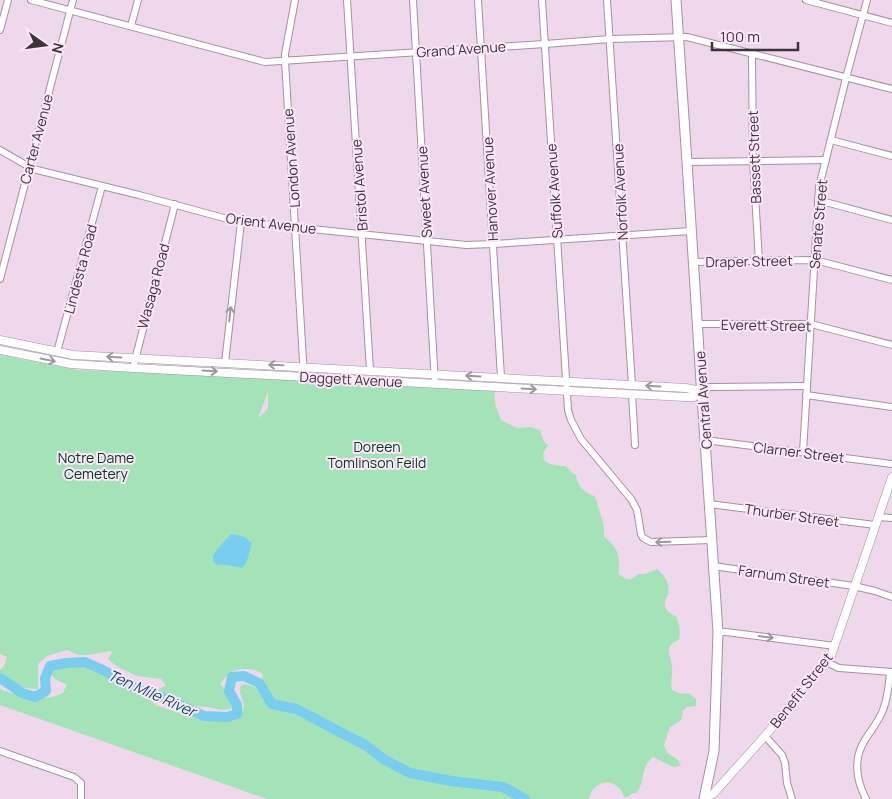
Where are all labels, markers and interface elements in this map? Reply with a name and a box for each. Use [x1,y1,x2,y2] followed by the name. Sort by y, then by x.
[20,20,70,70] north arrow
[712,20,798,52] scale bar
[720,26,760,47] text: 100 m
[416,36,506,62] street label: Grand Avenue
[48,41,69,55] text: N
[15,92,57,186] street label: Carter Avenue
[278,108,304,208] street label: London Avenue
[743,110,765,204] street label: Bassett Street
[478,136,502,242] street label: Hanover Avenue
[346,139,372,231] street label: Bristol Avenue
[541,143,567,239] street label: Suffolk Avenue
[608,143,632,241] street label: Norfolk Avenue
[412,146,436,238] street label: Sweet Avenue
[805,178,831,270] street label: Senate Street
[225,208,317,238] street label: Orient Avenue
[59,222,101,316] street label: Lindesta Road
[133,241,173,331] street label: Wasaga Road
[705,251,793,271] street label: Draper Street
[225,307,235,323] one-way arrow
[721,315,812,335] street label: Everett Street
[690,350,716,450] street label: Central Avenue
[106,352,122,361] one-way arrow
[39,356,55,365] one-way arrow
[268,360,284,370] one-way arrow
[201,367,217,376] one-way arrow
[299,367,403,391] street label: Daggett Avenue
[466,371,482,380] one-way arrow
[645,381,661,391] one-way arrow
[521,385,537,394] one-way arrow
[328,437,426,472] park label: Doreen Tomlinson Feild
[752,437,846,467] street label: Clarner Street
[58,448,134,483] park label: Notre Dame Cemetery
[743,499,841,531] street label: Thurber Street
[655,537,671,546] one-way arrow
[737,560,831,592] street label: Farnum Street
[758,632,774,642] one-way arrow
[766,648,837,732] street label: Benefit Street
[105,664,202,723] water label: Ten Mile River

